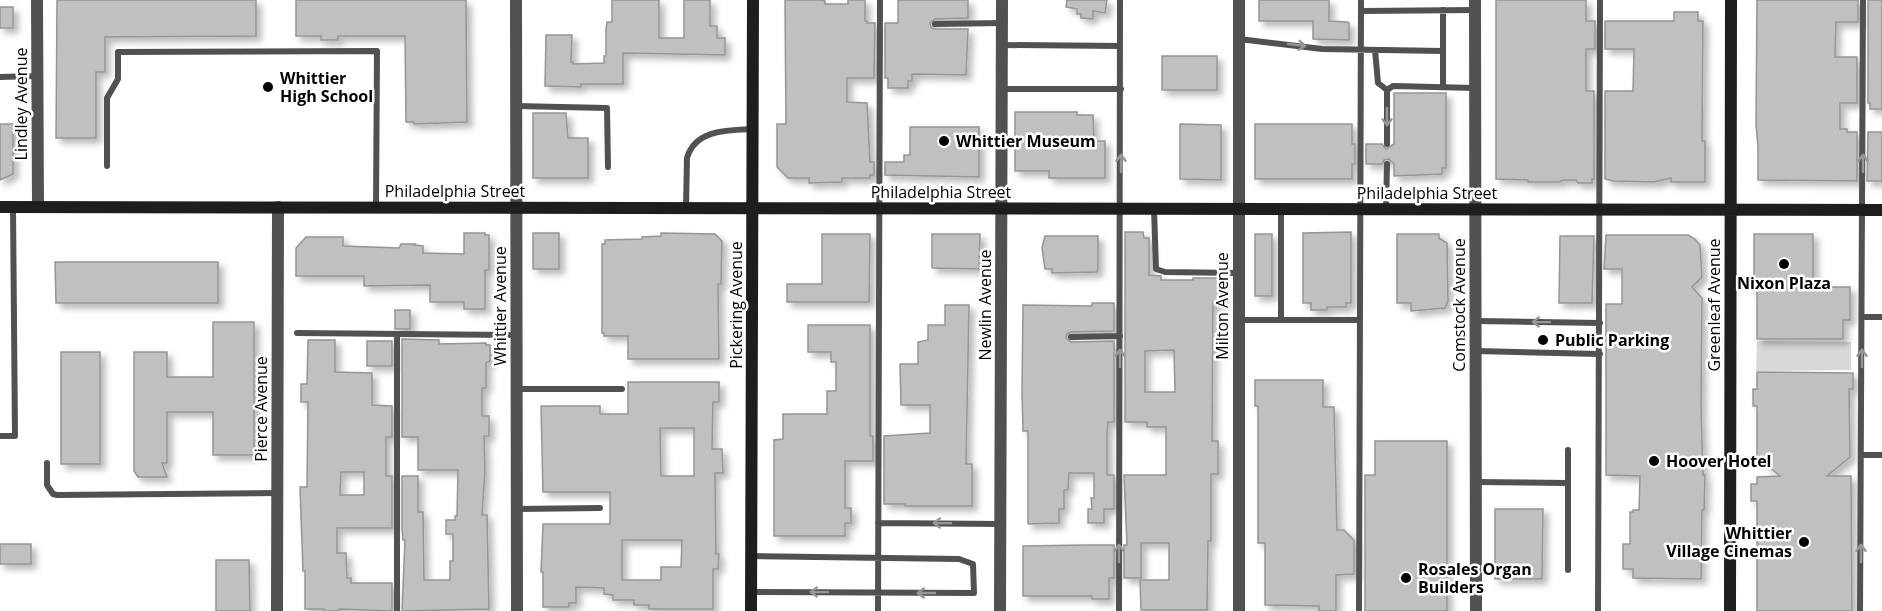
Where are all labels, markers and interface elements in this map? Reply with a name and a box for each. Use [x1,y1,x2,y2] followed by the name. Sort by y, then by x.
[1287,40,1307,51] one-way arrow
[10,48,32,160] street label: Lindley Avenue
[280,67,373,107] place label: Whittier High School
[261,80,275,94] marker: Whittier High School
[1381,106,1393,126] one-way arrow
[956,130,1096,152] place label: Whittier Museum
[937,134,951,148] marker: Whittier Museum
[1115,153,1127,173] one-way arrow
[1857,153,1869,173] one-way arrow
[385,180,526,202] street label: Philadelphia Street
[871,181,1012,203] street label: Philadelphia Street
[1357,182,1498,204] street label: Philadelphia Street
[1448,238,1470,372] street label: Comstock Avenue
[1703,238,1725,372] street label: Greenleaf Avenue
[725,241,747,369] street label: Pickering Avenue
[489,246,511,366] street label: Whittier Avenue
[974,249,996,361] street label: Newlin Avenue
[1211,252,1233,360] street label: Milton Avenue
[1777,257,1791,271] marker: Nixon Plaza
[1737,272,1831,294] place label: Nixon Plaza
[1532,316,1552,328] one-way arrow
[1555,329,1669,351] place label: Public Parking
[1536,333,1550,347] marker: Public Parking
[1114,348,1126,368] one-way arrow
[1856,348,1868,368] one-way arrow
[250,356,272,462] street label: Pierce Avenue
[1666,450,1771,472] place label: Hoover Hotel
[1647,454,1661,468] marker: Hoover Hotel
[932,517,952,529] one-way arrow
[1666,522,1792,562] place label: Whittier Village Cinemas
[1797,535,1811,549] marker: Whittier Village Cinemas
[1113,543,1125,563] one-way arrow
[1855,543,1867,563] one-way arrow
[1418,558,1532,598] place label: Rosales Organ Builders
[1399,571,1413,585] marker: Rosales Organ Builders
[810,586,830,598] one-way arrow
[916,587,936,599] one-way arrow

